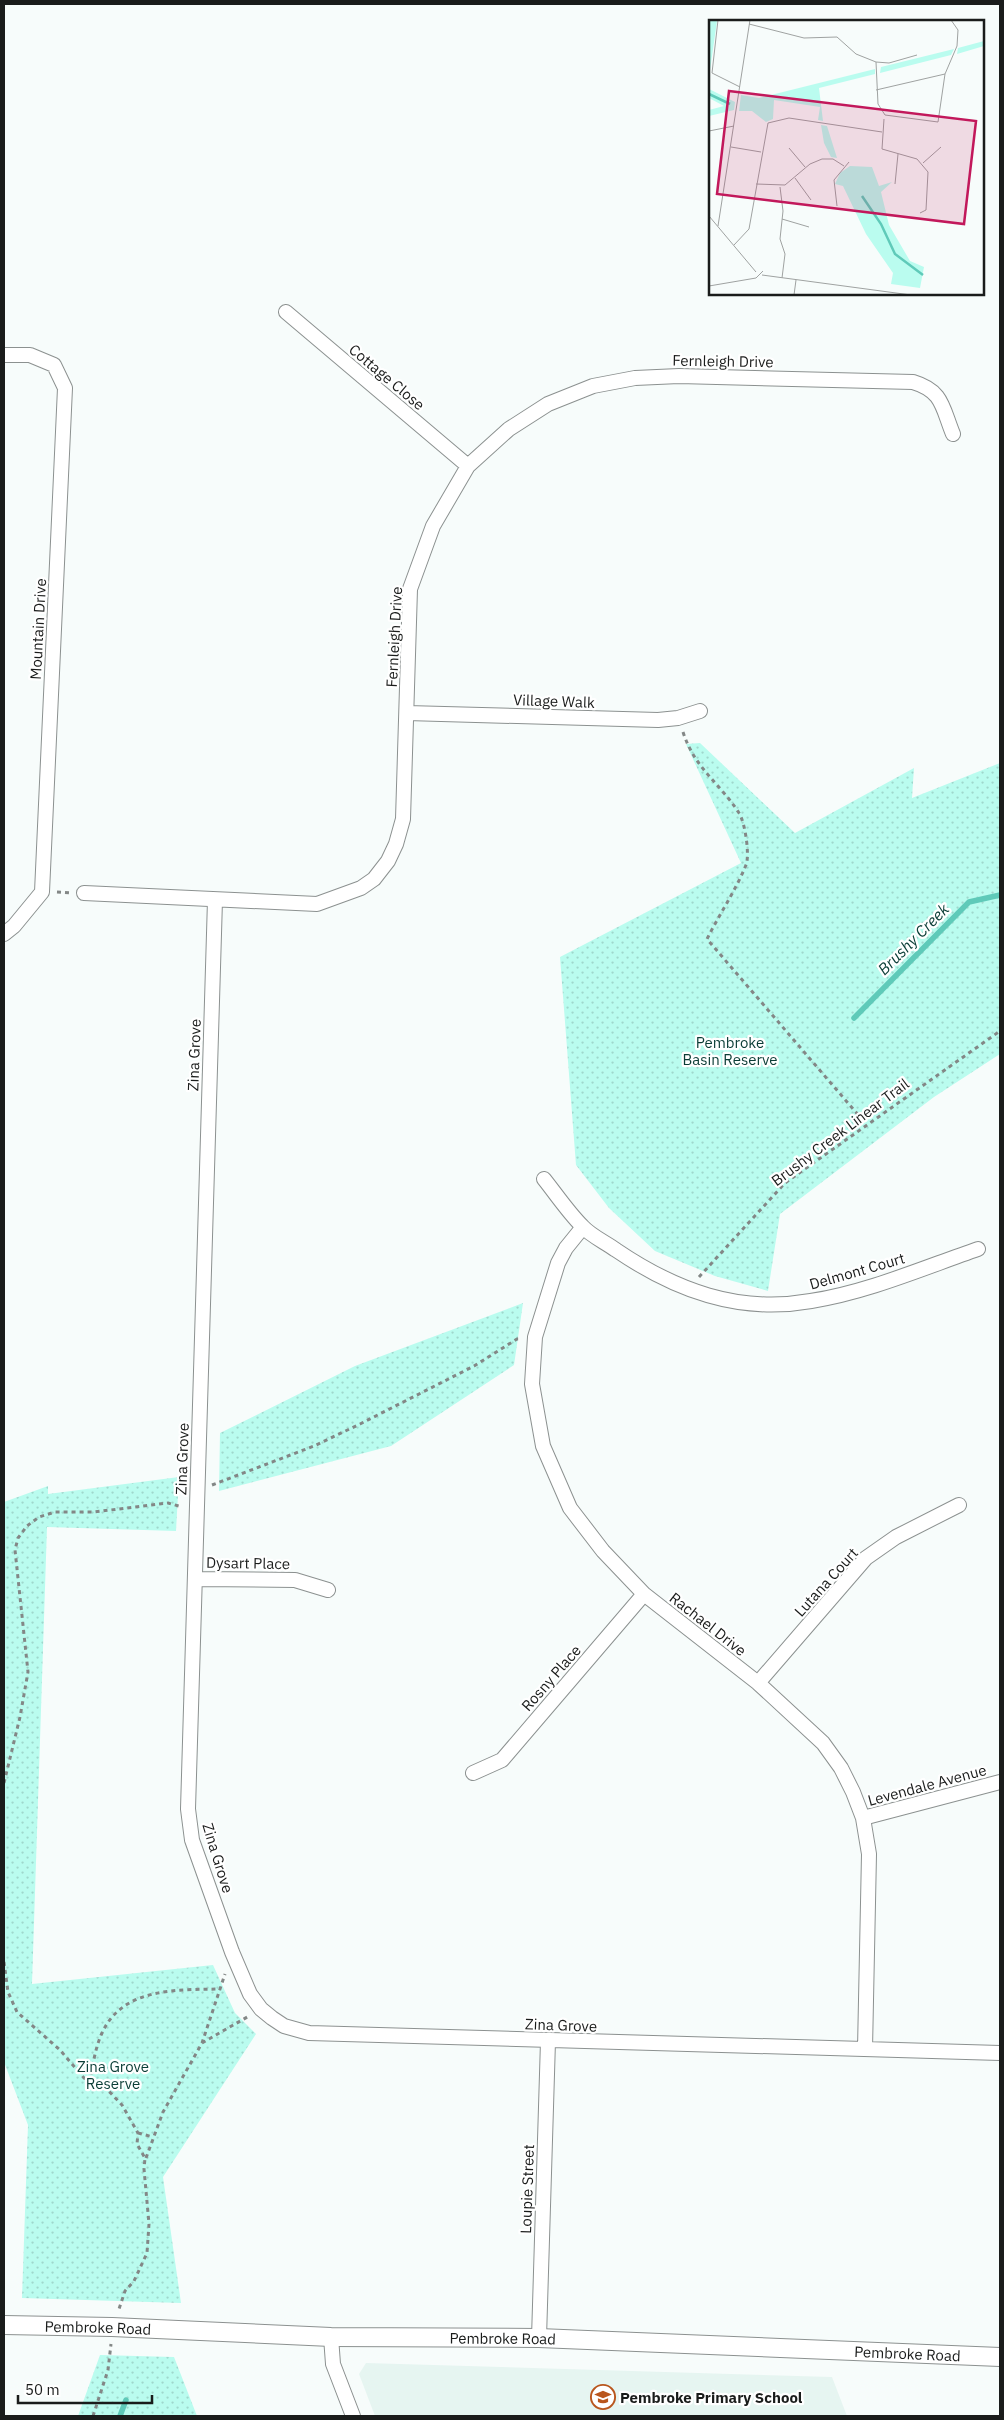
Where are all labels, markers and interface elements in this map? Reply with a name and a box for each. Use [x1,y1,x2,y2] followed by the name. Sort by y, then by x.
[709,20,984,295] inset map
[345,340,429,414] street label: Cottage Close
[672,351,774,371] street label: Fernleigh Drive
[26,578,50,680] street label: Mountain Drive
[382,586,406,688] street label: Fernleigh Drive
[513,690,595,712] street label: Village Walk
[873,899,953,979] water label: Brushy Creek
[183,1019,205,1091] street label: Zina Grove
[682,1033,778,1069] park label: Pembroke Basin Reserve
[767,1074,913,1190] street label: Brushy Creek Linear Trail
[807,1248,907,1294] street label: Delmont Court
[171,1423,193,1495] street label: Zina Grove
[790,1544,862,1620] street label: Lutana Court
[206,1553,290,1573] street label: Dysart Place
[666,1588,750,1660] street label: Rachael Drive
[517,1641,585,1715] street label: Rosny Place
[866,1760,988,1810] street label: Levendale Avenue
[198,1821,238,1895] street label: Zina Grove
[525,2014,597,2036] street label: Zina Grove
[77,2057,149,2093] park label: Zina Grove Reserve
[516,2144,538,2234] street label: Loupie Street
[44,2316,152,2338] street label: Pembroke Road
[449,2328,556,2348] street label: Pembroke Road
[854,2341,961,2365] street label: Pembroke Road
[18,2372,151,2404] scale bar
[25,2380,60,2399] text: 50 m
[590,2384,616,2410] school or university icon: Pembroke Primary School
[620,2388,803,2407] place label: Pembroke Primary School

